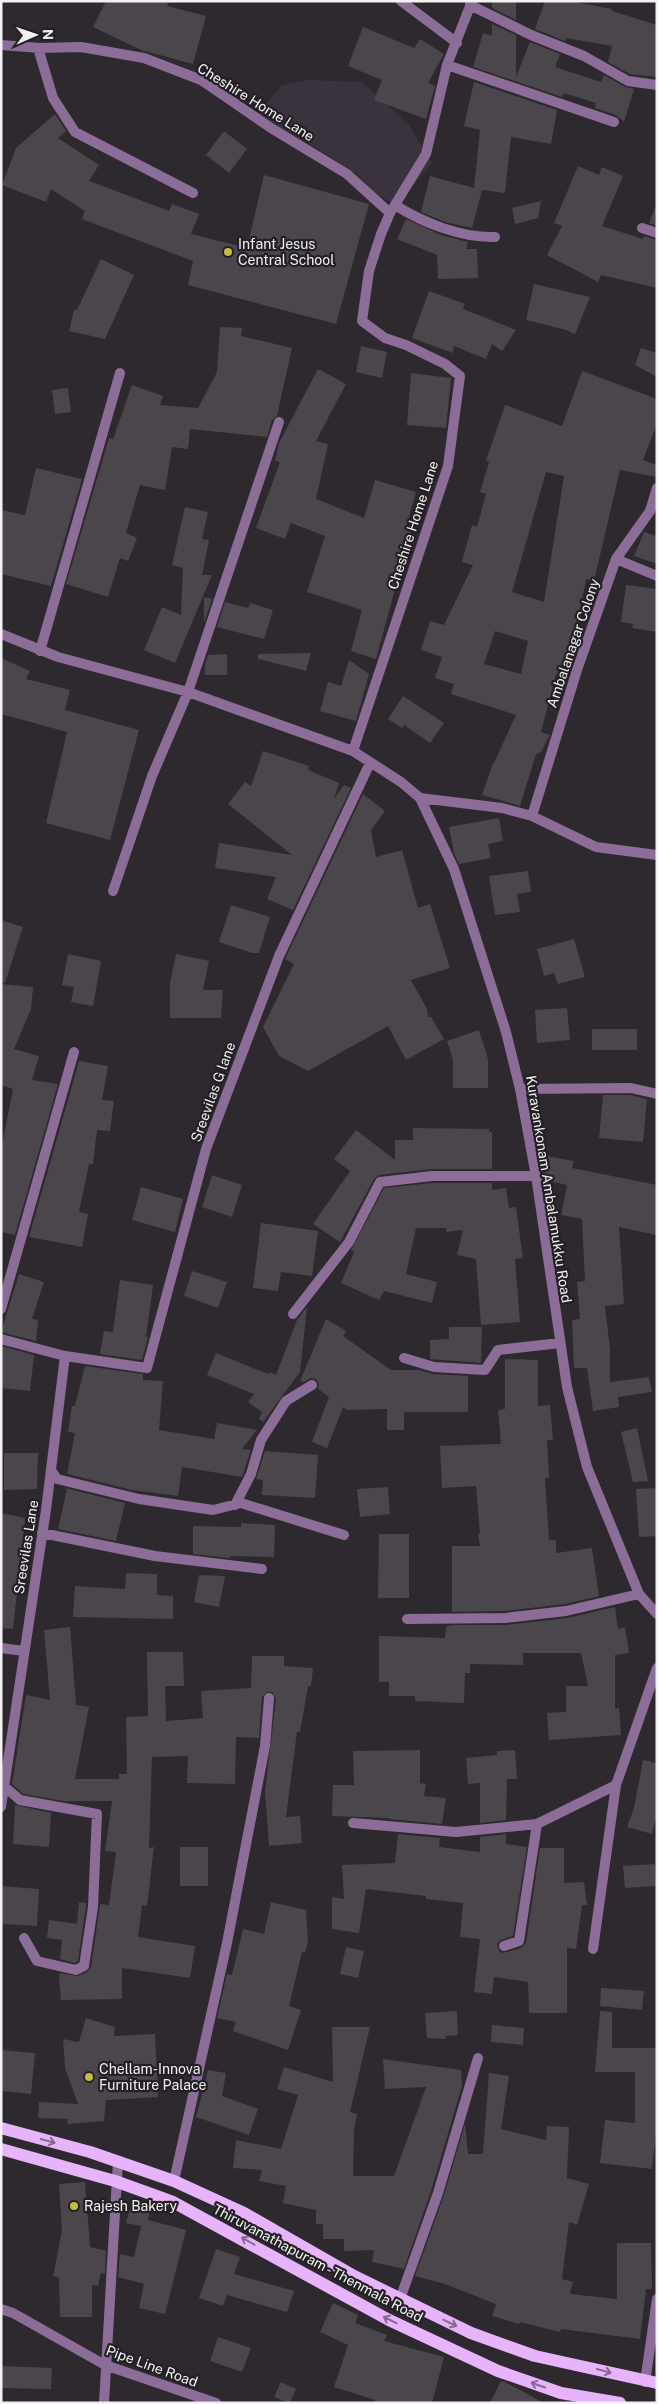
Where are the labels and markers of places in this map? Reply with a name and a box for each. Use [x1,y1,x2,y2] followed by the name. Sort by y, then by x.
[238,236,334,268] place label: Infant Jesus Central School
[222,246,234,258] marker: Infant Jesus Central School
[99,2061,207,2093] place label: Chellam-Innova Furniture Palace
[83,2071,95,2083] marker: Chellam-Innova Furniture Palace
[84,2198,177,2214] place label: Rajesh Bakery
[68,2200,80,2212] marker: Rajesh Bakery

